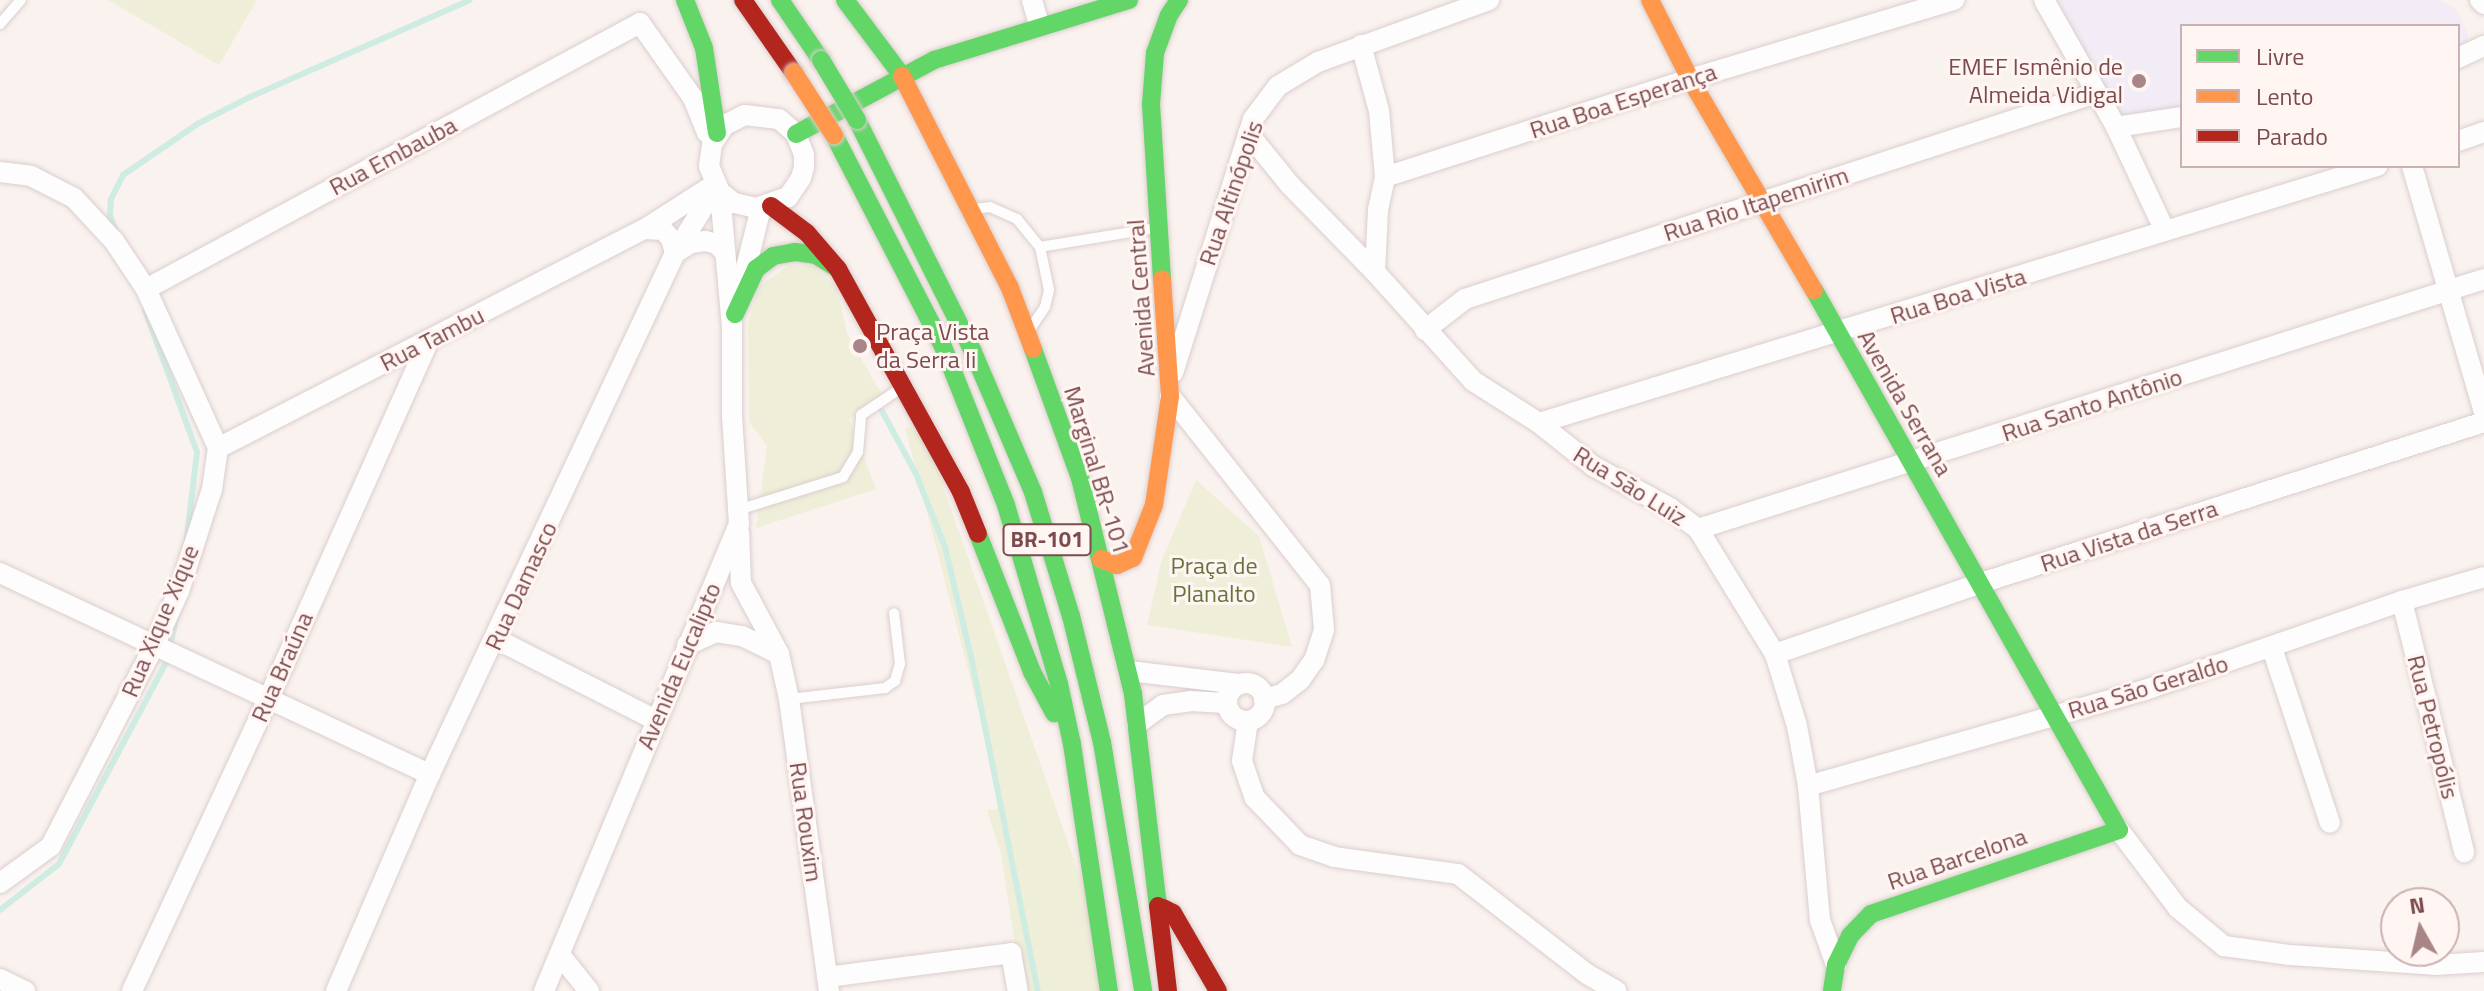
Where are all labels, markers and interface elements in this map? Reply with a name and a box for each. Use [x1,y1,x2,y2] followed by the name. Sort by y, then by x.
[2180,24,2460,168] legend
[2256,38,2304,74] text: Livre
[1948,53,2123,109] place label: EMEF Ismênio de Almeida Vidigal
[1526,57,1720,145] street label: Rua Boa Esperança
[2130,72,2148,90] marker: EMEF Ismênio de Almeida Vidigal
[2256,78,2313,114] text: Lento
[324,110,462,202] street label: Rua Embauba
[1193,117,1269,269] street label: Rua Altinópolis
[2256,118,2328,154] text: Parado
[1660,161,1852,247] street label: Rua Rio Itapemirim
[1121,218,1161,378] street label: Avenida Central
[1887,262,2029,330] street label: Rua Boa Vista
[375,301,489,377] street label: Rua Tambu
[876,318,989,374] place label: Praça Vista da Serra Ii
[1851,325,1959,481] street label: Avenida Serrana
[851,337,869,355] marker: Praça Vista da Serra Ii
[1998,362,2186,448] street label: Rua Santo Antônio
[1058,383,1136,557] street label: Marginal BR-101
[1568,440,1692,532] street label: Rua São Luiz
[2037,494,2221,578] street label: Rua Vista da Serra
[479,517,563,655] street label: Rua Damasco
[1001,522,1093,558] road number: BR-101
[115,541,205,701] street label: Rua Xique Xique
[1170,552,1258,608] park label: Praça de Planalto
[631,578,727,754] street label: Avenida Eucalipto
[245,607,319,727] street label: Rua Braúna
[2064,649,2232,725] street label: Rua São Geraldo
[2401,652,2465,802] street label: Rua Petropólis
[783,760,829,884] street label: Rua Rouxim
[1884,822,2030,896] street label: Rua Barcelona
[2380,887,2460,967] north arrow
[2407,887,2427,923] text: N

